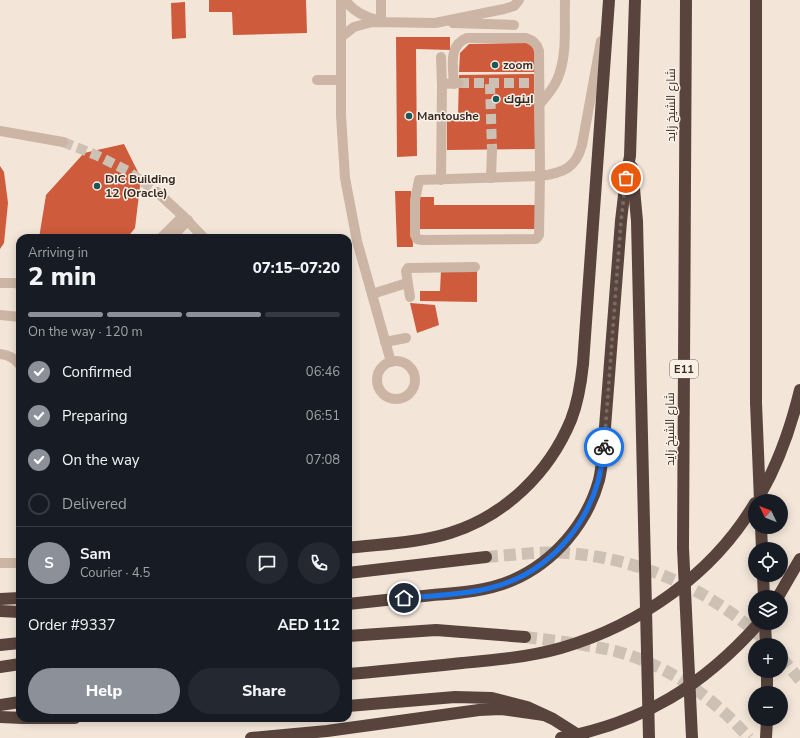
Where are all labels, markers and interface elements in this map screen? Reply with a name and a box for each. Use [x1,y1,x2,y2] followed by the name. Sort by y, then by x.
[503,57,533,73] place label: zoom
[490,60,500,70] marker: zoom
[663,68,679,142] street label: شارع الشيخ زايد
[504,91,534,107] place label: اينوك
[491,94,501,104] marker: اينوك
[417,108,479,124] place label: Mantoushe
[404,111,414,121] marker: Mantoushe
[609,161,643,195] pin
[615,167,637,189] icon: bag
[105,171,175,201] place label: DIC Building 12 (Oracle)
[92,181,102,191] marker: DIC Building 12 (Oracle)
[28,244,88,262] text: Arriving in
[253,258,340,278] text: 07:15–07:20
[28,259,96,294] text: 2 min
[28,323,143,341] text: On the way · 120 m
[670,360,698,378] road number: E11
[28,361,50,383] icon: check
[62,362,132,382] text: Confirmed
[306,363,340,381] text: 06:46
[662,392,678,466] street label: شارع الشيخ زايد
[28,405,50,427] icon: check
[62,406,127,426] text: Preparing
[306,407,340,425] text: 06:51
[584,427,624,467] courier
[593,436,615,458] icon: bike
[28,449,50,471] icon: check
[62,450,140,470] text: On the way
[306,451,340,469] text: 07:08
[62,494,127,514] text: Delivered
[748,494,788,534] north arrow
[748,494,788,726] map controls
[246,542,288,584] button: chat
[298,542,340,584] button: phone
[748,542,788,582] button: locate
[80,544,111,564] text: Sam
[44,553,54,573] text: S
[80,564,150,582] text: Courier · 4.5
[387,581,421,615] pin
[393,587,415,609] icon: home
[748,590,788,630] button: layers
[28,615,116,635] text: Order #9337
[277,615,340,635] text: AED 112
[748,638,788,678] button: +
[28,668,180,714] button: Help
[188,668,340,714] button: Share
[748,686,788,726] button: −

